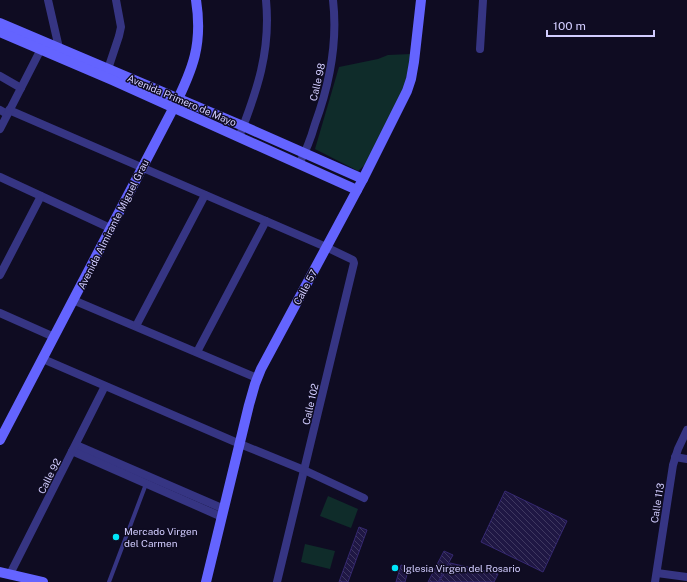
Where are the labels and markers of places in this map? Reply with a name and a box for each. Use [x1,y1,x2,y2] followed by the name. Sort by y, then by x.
[124,525,198,549] place label: Mercado Virgen del Carmen
[111,532,121,542] marker: Mercado Virgen del Carmen
[403,562,521,574] place label: Iglesia Virgen del Rosario
[390,563,400,573] marker: Iglesia Virgen del Rosario

